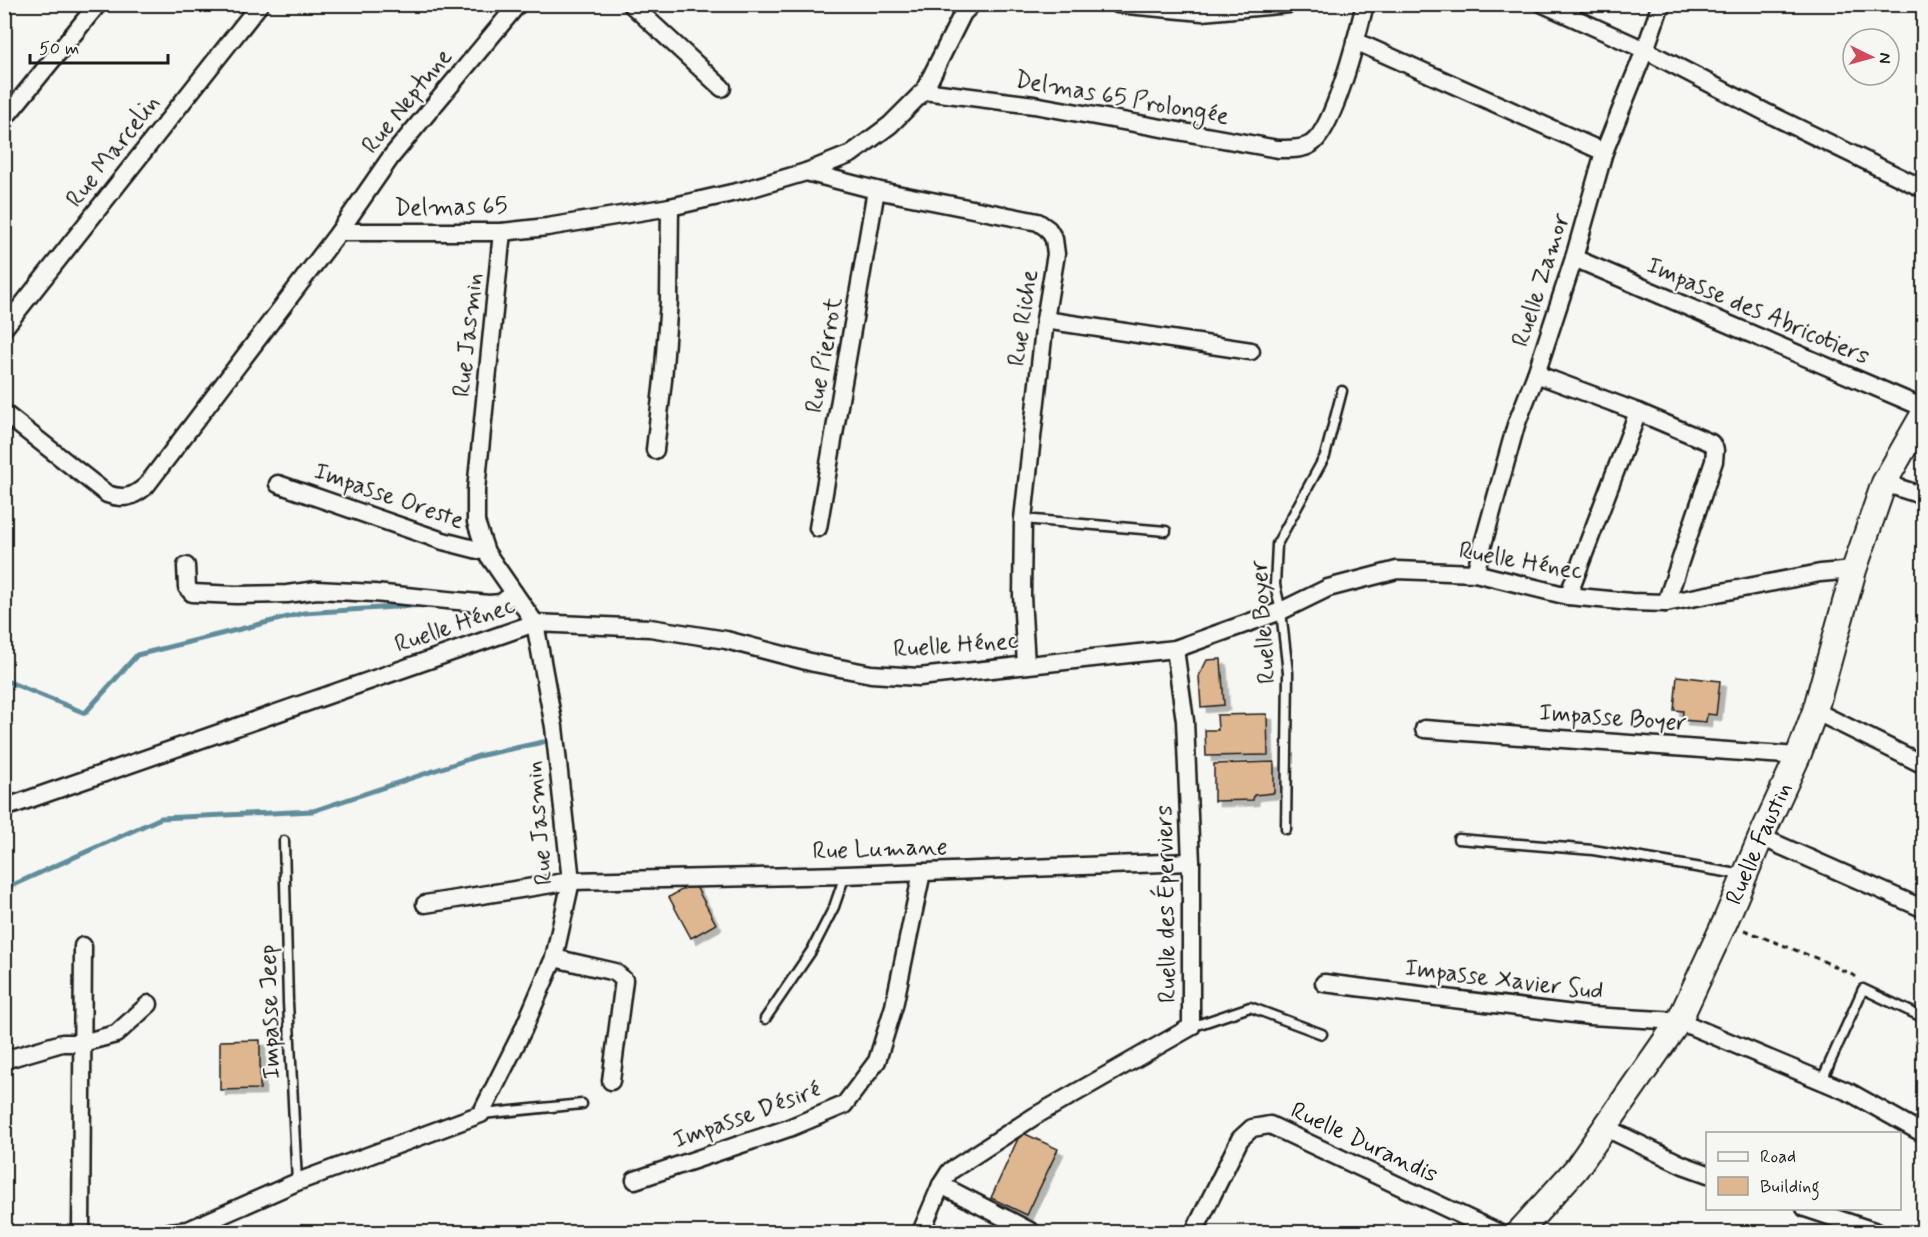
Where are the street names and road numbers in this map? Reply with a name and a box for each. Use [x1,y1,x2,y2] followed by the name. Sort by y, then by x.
[355,42,459,160] street label: Rue Neptune
[1012,64,1232,134] street label: Delmas 65 Prolongée
[59,88,167,214] street label: Rue Marcelin
[394,191,508,223] street label: Delmas 65
[1505,209,1577,351] street label: Ruelle Zamor
[1642,250,1874,372] street label: Impasse des Abricotiers
[1001,268,1045,368] street label: Rue Riche
[446,271,490,399] street label: Rue Jasmin
[799,295,849,415] street label: Rue Pierrot
[310,456,468,536] street label: Impasse Oreste
[1457,535,1585,587] street label: Ruelle Hénec
[1243,558,1283,685] street label: Ruelle Boyer
[391,590,519,660] street label: Ruelle Hénec
[892,625,1020,665] street label: Ruelle Hénec
[1538,697,1688,739] street label: Impasse Boyer
[518,760,560,886] street label: Rue Jasmin
[1719,777,1799,909] street label: Ruelle Faustin
[1147,805,1183,1003] street label: Ruelle des Éperviers
[812,831,948,867] street label: Rue Lumane
[252,944,288,1080] street label: Impasse Jeep
[1403,952,1605,1008] street label: Impasse Xavier Sud
[669,1074,825,1156] street label: Impasse Désiré
[1285,1095,1443,1191] street label: Ruelle Durandis

